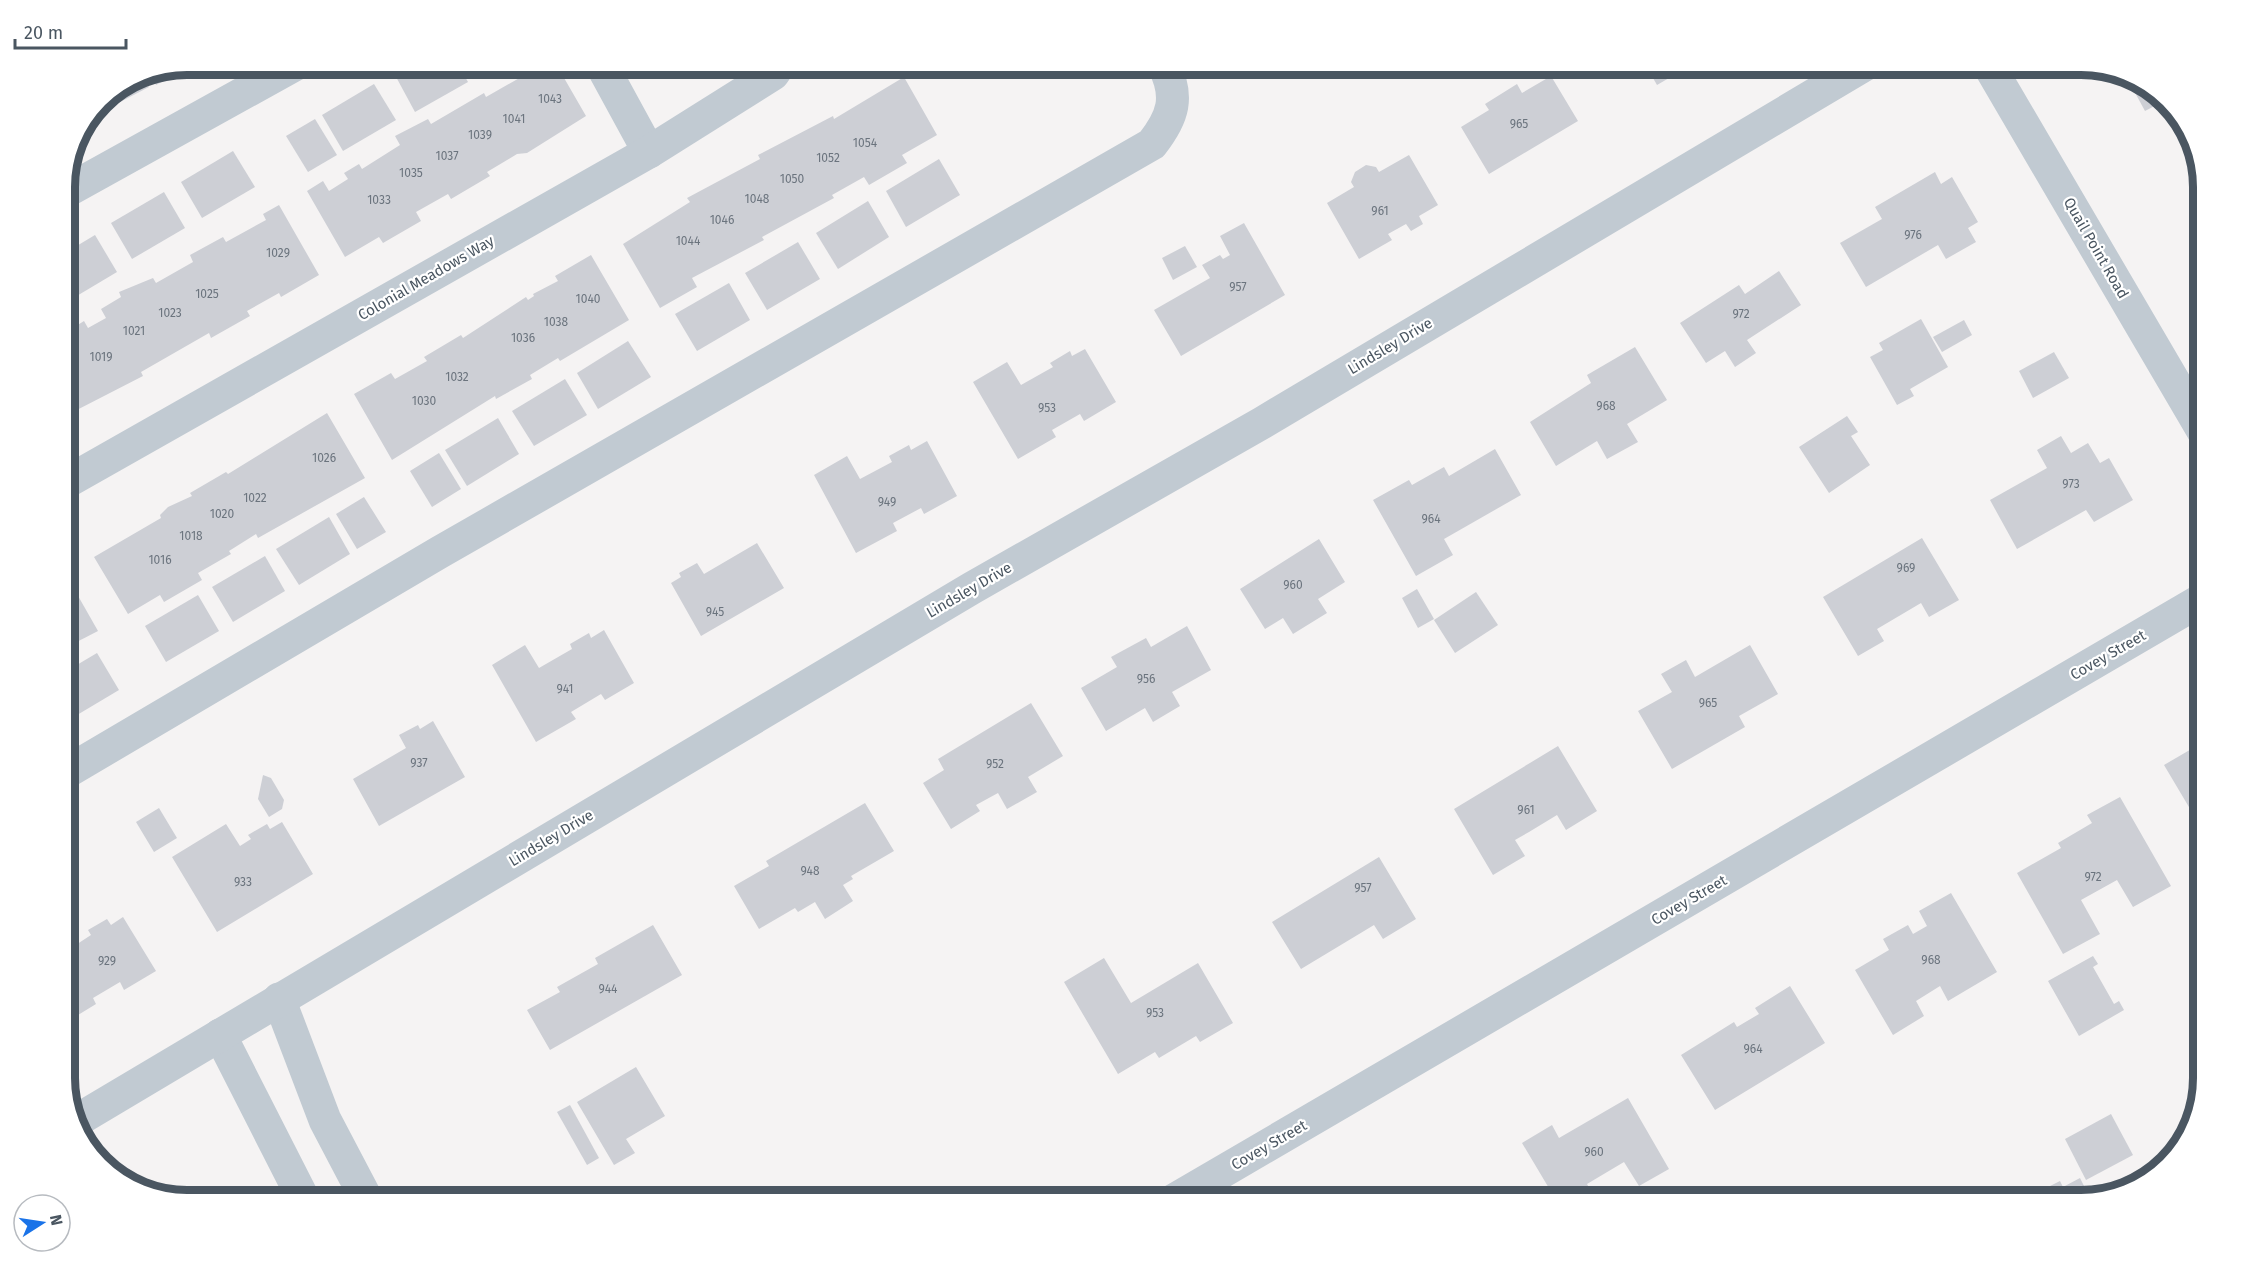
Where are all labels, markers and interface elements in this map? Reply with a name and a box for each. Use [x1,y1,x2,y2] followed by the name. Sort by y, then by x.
[15,12,126,50] scale bar
[24,22,63,44] text: 20 m
[538,92,562,106] house number: 1043
[503,112,525,126] house number: 1041
[1510,117,1528,131] house number: 965
[468,128,492,142] house number: 1039
[853,136,878,150] house number: 1054
[435,149,459,163] house number: 1037
[816,151,840,165] house number: 1052
[399,166,423,180] house number: 1035
[780,172,805,186] house number: 1050
[745,192,770,206] house number: 1048
[367,193,391,207] house number: 1033
[2060,194,2132,302] street label: Quail Point Road
[1371,204,1389,218] house number: 961
[710,213,734,227] house number: 1046
[1904,228,1922,242] house number: 976
[355,231,498,324] street label: Colonial Meadows Way
[676,234,701,248] house number: 1044
[266,246,290,260] house number: 1029
[1229,280,1247,294] house number: 957
[195,287,219,301] house number: 1025
[576,292,601,306] house number: 1040
[158,306,182,320] house number: 1023
[1732,307,1750,321] house number: 972
[1344,314,1436,378] street label: Lindsley Drive
[544,315,569,329] house number: 1038
[123,324,145,338] house number: 1021
[511,331,535,345] house number: 1036
[89,350,113,364] house number: 1019
[445,370,469,384] house number: 1032
[412,394,437,408] house number: 1030
[1596,399,1616,413] house number: 968
[1038,401,1056,415] house number: 953
[312,451,336,465] house number: 1026
[2062,477,2080,491] house number: 973
[243,491,267,505] house number: 1022
[878,495,896,509] house number: 949
[210,507,234,521] house number: 1020
[1421,512,1441,526] house number: 964
[179,529,203,543] house number: 1018
[148,553,172,567] house number: 1016
[923,558,1015,622] street label: Lindsley Drive
[1897,561,1915,575] house number: 969
[1283,578,1303,592] house number: 960
[706,605,724,619] house number: 945
[2067,626,2149,684] street label: Covey Street
[1137,672,1155,686] house number: 956
[556,682,574,696] house number: 941
[1699,696,1717,710] house number: 965
[410,756,428,770] house number: 937
[986,757,1004,771] house number: 952
[1517,803,1535,817] house number: 961
[505,806,597,870] street label: Lindsley Drive
[800,864,820,878] house number: 948
[2084,870,2102,884] house number: 972
[1648,871,1730,929] street label: Covey Street
[234,875,252,889] house number: 933
[1354,881,1372,895] house number: 957
[1921,953,1941,967] house number: 968
[98,954,116,968] house number: 929
[599,982,618,996] house number: 944
[1146,1006,1164,1020] house number: 953
[1743,1042,1763,1056] house number: 964
[1228,1116,1310,1174] street label: Covey Street
[1584,1145,1604,1159] house number: 960
[12,1193,72,1253] north arrow
[46,1213,67,1227] text: N

